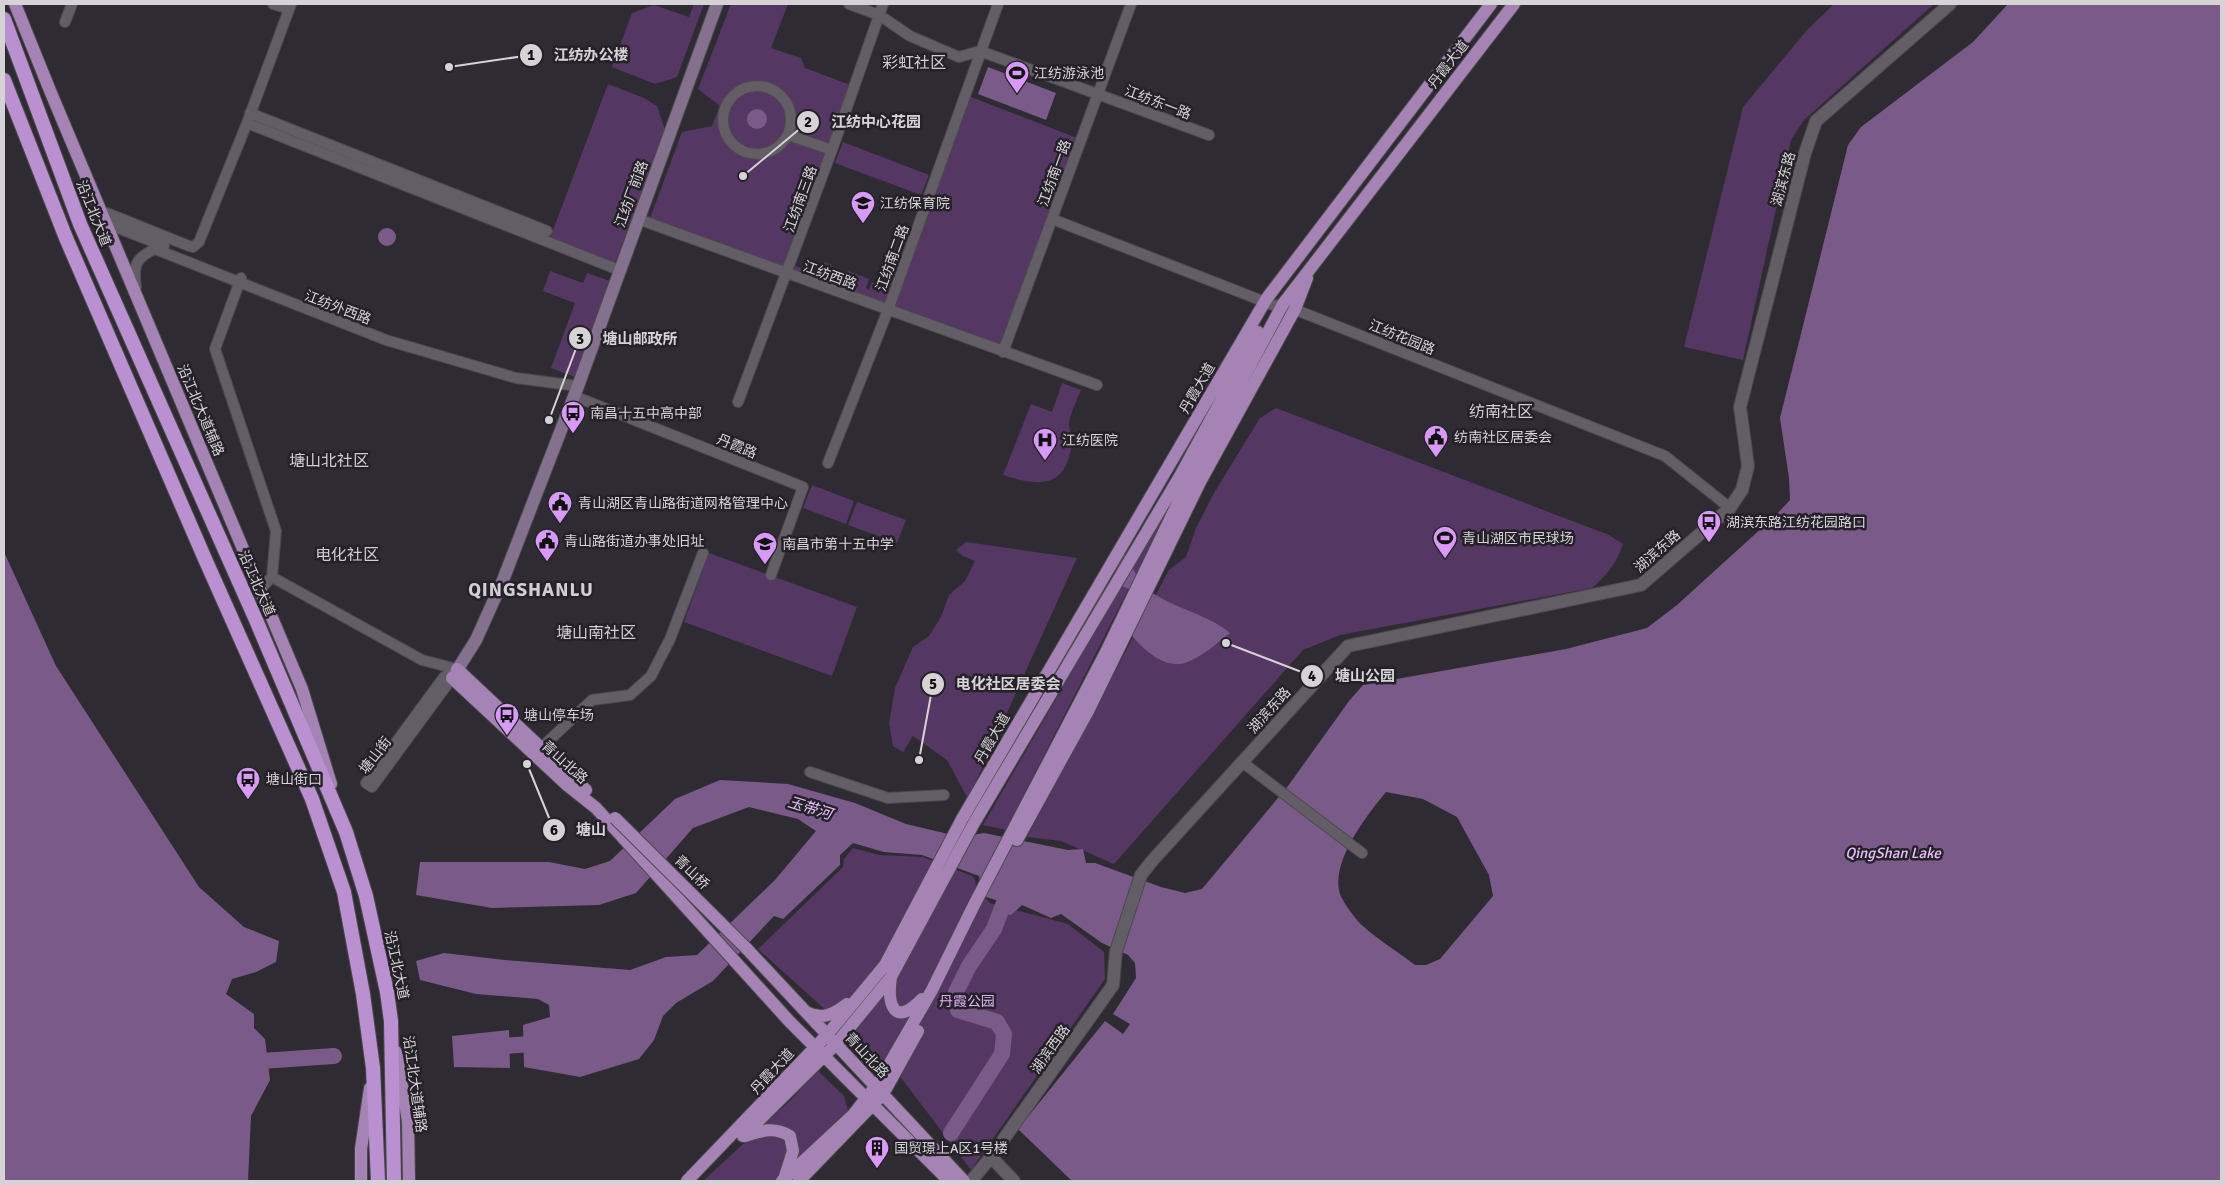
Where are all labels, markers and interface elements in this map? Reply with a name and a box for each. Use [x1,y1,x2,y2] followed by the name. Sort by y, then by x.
[1424,37,1472,92] street label: 丹霞大道
[519,40,639,70] callout: 江纺办公楼
[527,46,535,64] text: 1
[553,46,629,64] text: 江纺办公楼
[882,53,946,73] district label: 彩虹社区
[1004,60,1030,94] sports icon: 江纺游泳池
[1034,65,1104,82] place label: 江纺游泳池
[1122,82,1194,123] street label: 江纺东一路
[796,107,931,137] callout: 江纺中心花园
[804,113,812,131] text: 2
[831,113,921,131] text: 江纺中心花园
[1035,137,1074,209] street label: 江纺南一路
[1768,150,1799,208] street label: 湖滨东路
[612,158,651,230] street label: 江纺厂前路
[781,163,820,235] street label: 江纺南三路
[73,178,115,249] street label: 沿江北大道
[850,190,876,224] school or university icon: 江纺保育院
[880,195,950,212] place label: 江纺保育院
[873,222,912,294] street label: 江纺南二路
[801,258,859,293] street label: 江纺西路
[302,287,374,328] street label: 江纺外西路
[1366,316,1437,358] street label: 江纺花园路
[568,323,688,353] callout: 塘山邮政所
[576,330,584,348] text: 3
[602,330,678,348] text: 塘山邮政所
[1176,360,1219,417] street label: 丹霞大道
[174,362,228,459] street label: 沿江北大道辅路
[560,400,586,434] bus stop icon: 南昌十五中高中部
[1469,402,1533,422] district label: 纺南社区
[590,405,702,422] place label: 南昌十五中高中部
[1423,424,1449,458] public building icon: 纺南社区居委会
[1032,427,1058,461] hospital icon: 江纺医院
[1454,429,1552,446] place label: 纺南社区居委会
[714,431,759,462] street label: 丹霞路
[1062,432,1118,449] place label: 江纺医院
[289,451,369,471] district label: 塘山北社区
[547,490,573,524] public building icon: 青山湖区青山路街道网格管理中心
[578,495,788,512] place label: 青山湖区青山路街道网格管理中心
[1696,509,1722,543] bus stop icon: 湖滨东路江纺花园路口
[1726,514,1866,531] place label: 湖滨东路江纺花园路口
[1432,525,1458,559] sports icon: 青山湖区市民球场
[1631,527,1684,576] street label: 湖滨东路
[534,528,560,562] public building icon: 青山路街道办事处旧址
[1462,530,1574,547] place label: 青山湖区市民球场
[752,531,778,565] school or university icon: 南昌市第十五中学
[564,533,704,550] place label: 青山路街道办事处旧址
[782,536,894,553] place label: 南昌市第十五中学
[315,545,379,565] district label: 电化社区
[235,548,279,619] street label: 沿江北大道
[468,578,594,602] district label: QINGSHANLU
[556,623,636,643] district label: 塘山南社区
[1300,661,1405,691] callout: 塘山公园
[1308,667,1316,685] text: 4
[1335,667,1395,685] text: 塘山公园
[920,669,1070,699] callout: 电化社区居委会
[929,675,937,693] text: 5
[955,675,1061,693] text: 电化社区居委会
[1244,684,1294,737] street label: 湖滨东路
[494,702,520,736] bus stop icon: 塘山停车场
[524,707,594,724] place label: 塘山停车场
[971,710,1014,767] street label: 丹霞大道
[356,734,395,777] street label: 塘山街
[538,737,591,787] street label: 青山北路
[235,766,261,800] bus stop icon: 塘山街口
[266,771,322,788] place label: 塘山街口
[786,793,837,824] water label: 玉带河
[541,815,616,845] callout: 塘山
[550,821,558,839] text: 6
[576,821,606,839] text: 塘山
[1845,844,1942,862] water label: QingShan Lake
[671,852,713,893] street label: 青山桥
[381,929,412,1001] street label: 沿江北大道
[939,993,995,1010] park label: 丹霞公园
[1027,1021,1073,1077] street label: 湖滨西路
[841,1029,892,1082] street label: 青山北路
[399,1034,430,1134] street label: 沿江北大道辅路
[747,1045,798,1098] street label: 丹霞大道
[864,1135,890,1169] building icon: 国贸璟上A区1号楼
[894,1140,1008,1157] place label: 国贸璟上A区1号楼

